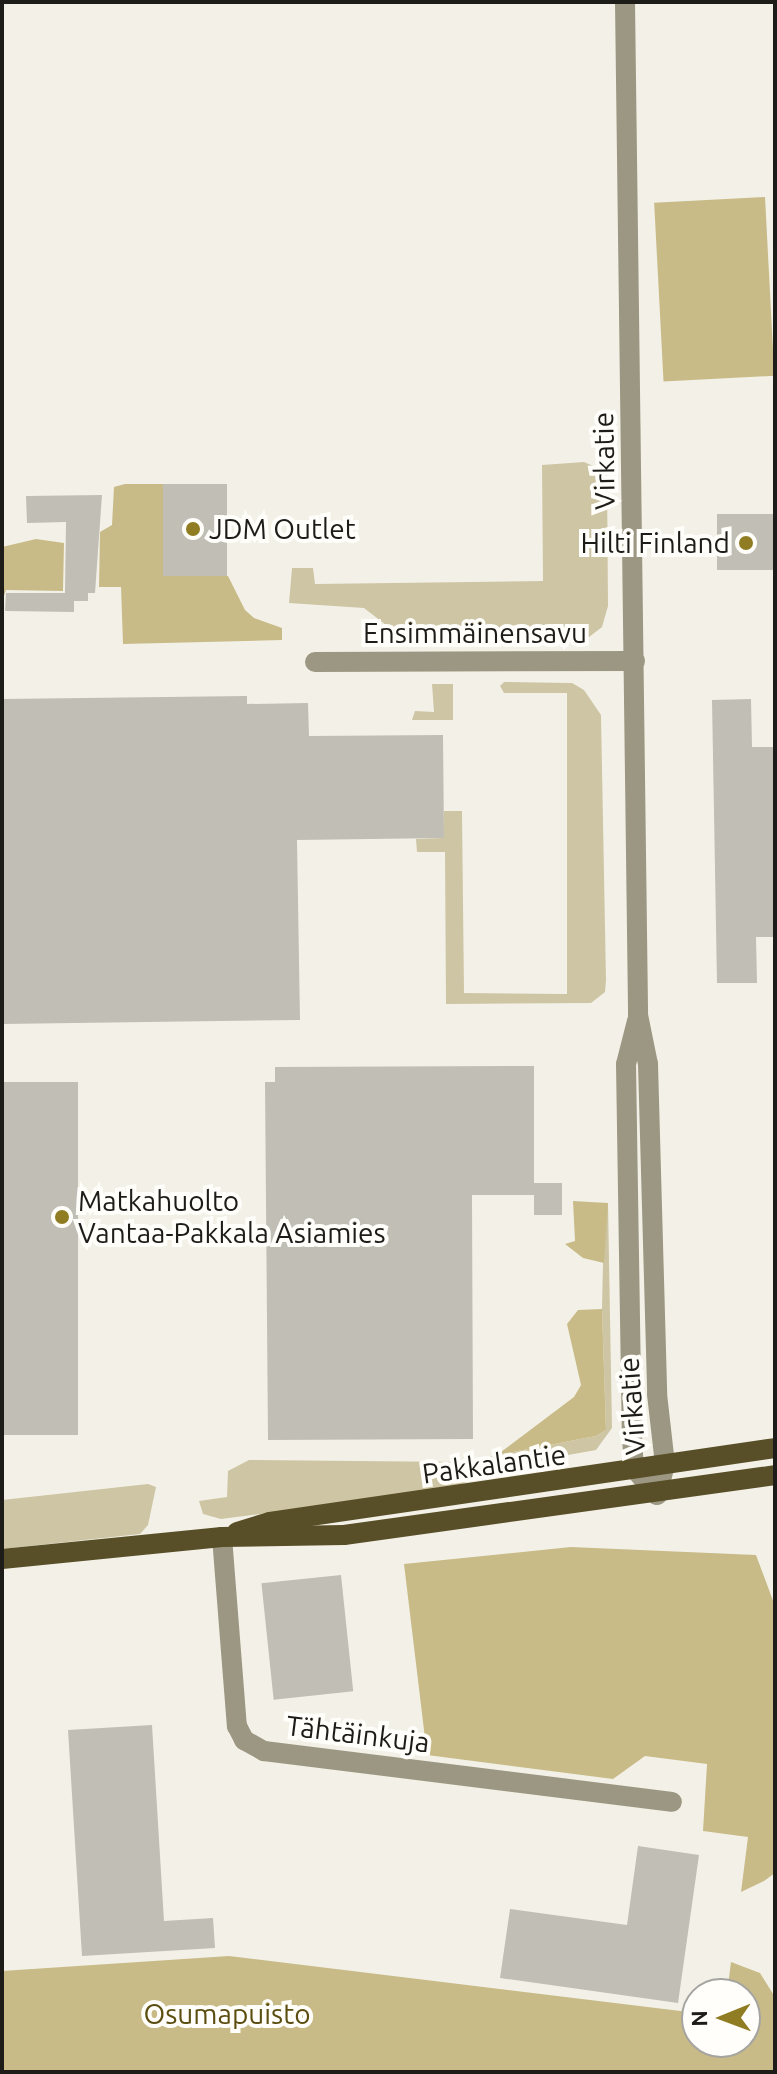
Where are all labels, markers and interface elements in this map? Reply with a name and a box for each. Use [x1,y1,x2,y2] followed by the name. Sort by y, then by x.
[586,412,622,510] street label: Virkatie
[209,512,356,546] place label: JDM Outlet
[184,520,202,538] marker: JDM Outlet
[580,526,730,560] place label: Hilti Finland
[737,534,755,552] marker: Hilti Finland
[363,616,587,650] street label: Ensimmäinensavu
[78,1184,386,1250] place label: Matkahuolto Vantaa-Pakkala Asiamies
[53,1208,71,1226] marker: Matkahuolto Vantaa-Pakkala Asiamies
[612,1356,652,1456] street label: Virkatie
[420,1437,568,1491] street label: Pakkalantie
[284,1709,432,1759] street label: Tähtäinkuja
[681,1978,761,2058] north arrow
[143,1997,311,2031] park label: Osumapuisto
[686,2010,711,2027] text: N

